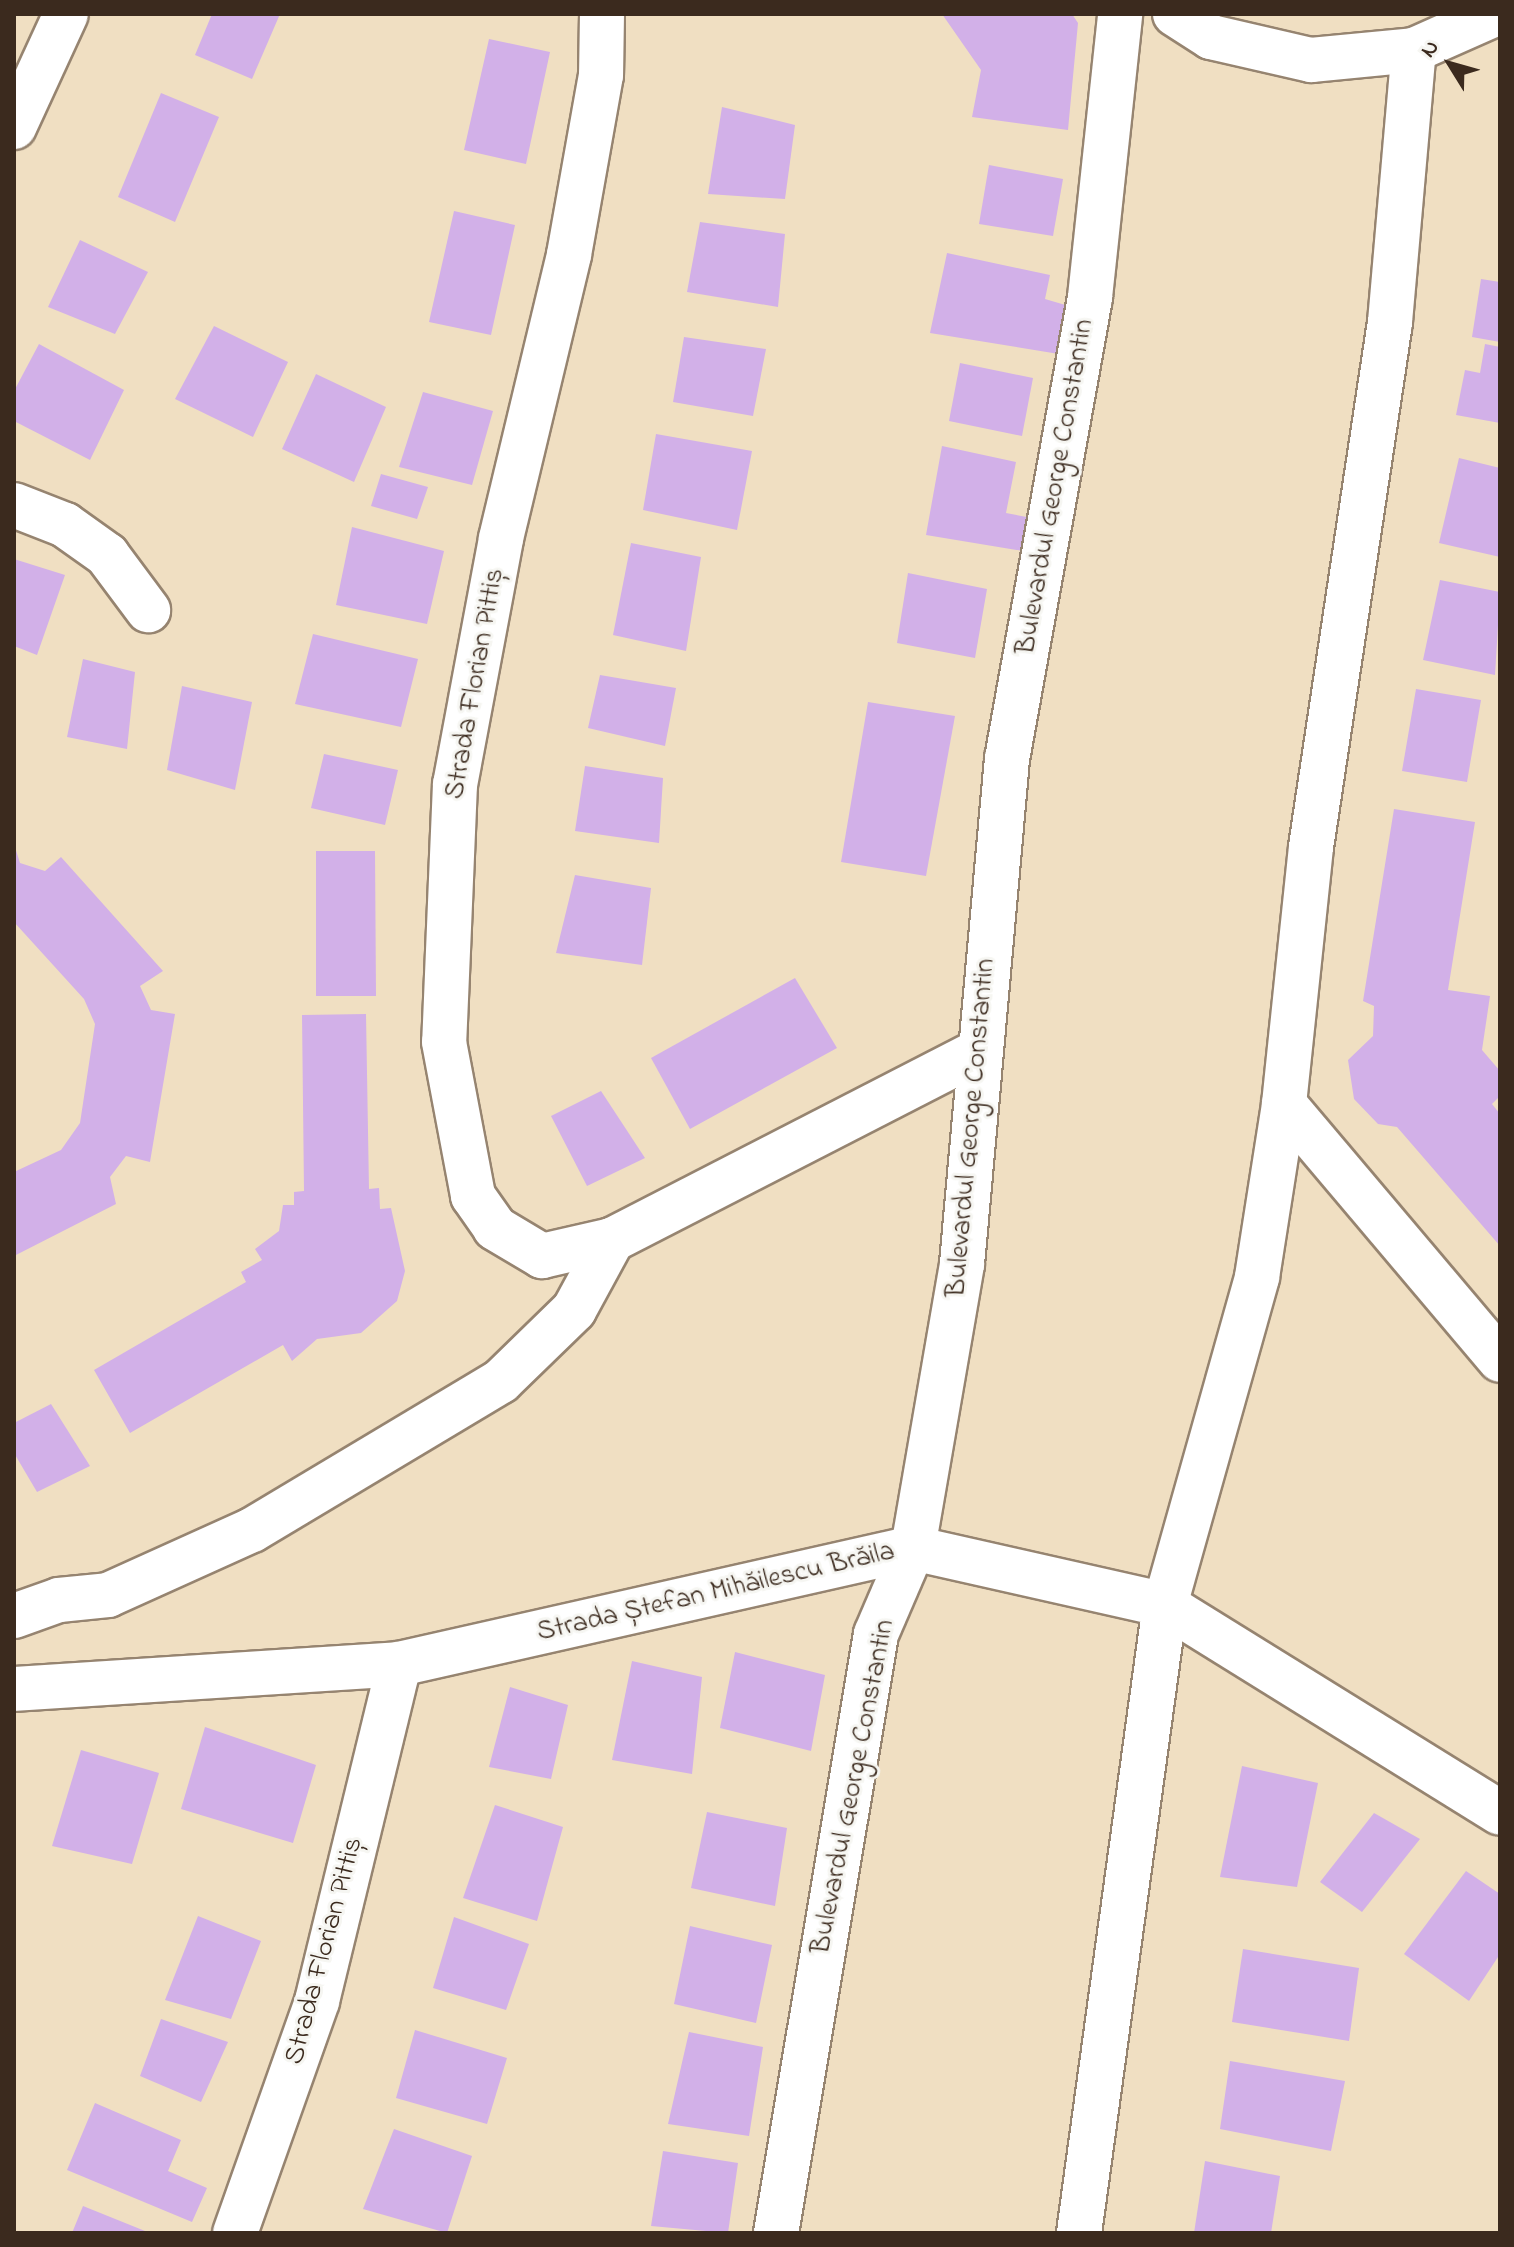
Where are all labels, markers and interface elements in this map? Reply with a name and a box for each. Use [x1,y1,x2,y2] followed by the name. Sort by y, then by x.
[1410,24,1490,104] north arrow
[1414,34,1448,65] text: N
[1010,317,1102,657] street label: Bulevardul George Constantin
[439,566,513,802] street label: Strada Florian Pittiș
[940,957,1004,1299] street label: Bulevardul George Constantin
[534,1535,898,1651] street label: Strada Ștefan Mihăilescu Brăila
[805,1617,903,1957] street label: Bulevardul George Constantin
[279,1834,371,2068] street label: Strada Florian Pittiș

